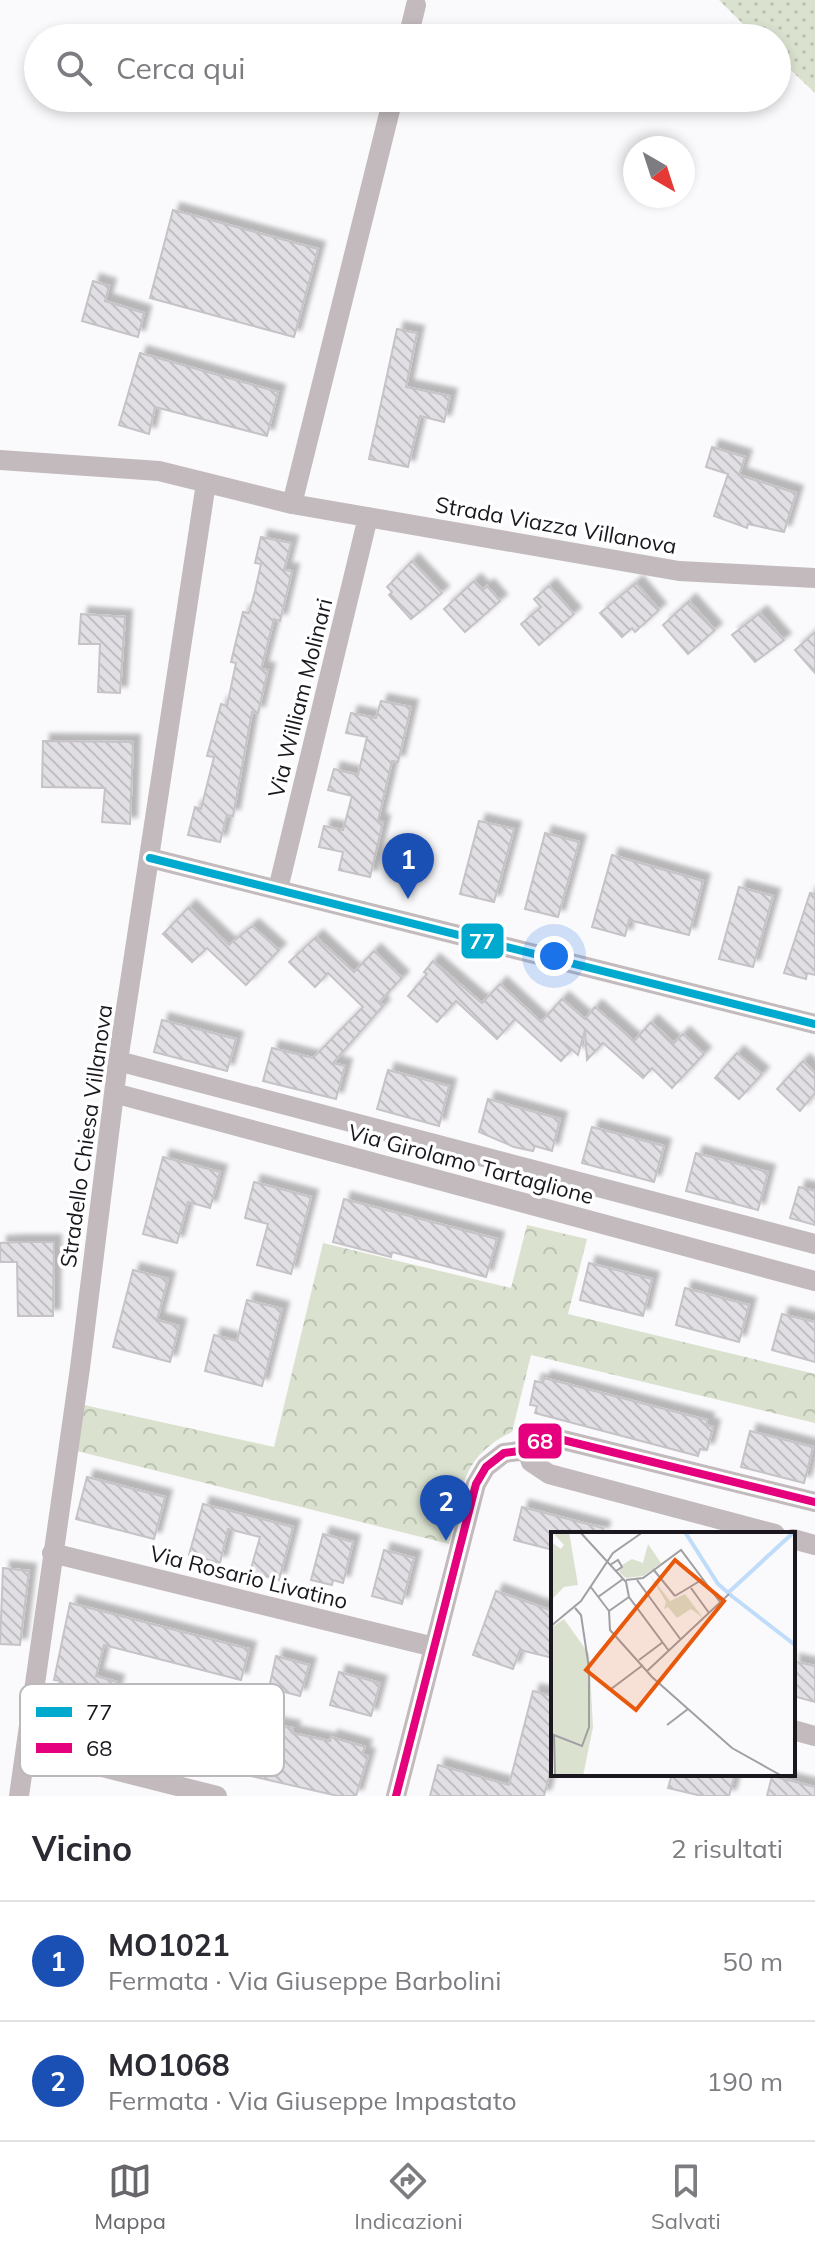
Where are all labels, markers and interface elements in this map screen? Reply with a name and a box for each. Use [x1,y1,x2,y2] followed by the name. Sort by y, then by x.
[24,24,791,112] search box
[52,46,96,90] icon: search
[116,49,246,87] text: Cerca qui
[623,136,695,208] north arrow
[433,490,679,560] street label: Strada Viazza Villanova
[262,595,338,801] street label: Via William Molinari
[382,833,434,899] pin: 1
[460,922,505,960] line badge: 77
[469,927,495,955] text: 77
[534,936,574,976] your location
[54,1003,118,1269] street label: Stradello Chiesa Villanova
[345,1118,597,1210] street label: Via Girolamo Tartaglione
[517,1422,563,1460] line badge: 68
[527,1427,553,1455] text: 68
[420,1475,472,1541] pin: 2
[551,1532,795,1776] inset map
[147,1539,351,1615] street label: Via Rosario Livatino
[20,1684,284,1776] legend
[86,1698,112,1726] text: 77
[86,1734,112,1762] text: 68
[32,1827,132,1870] text: Vicino
[671,1832,783,1865] text: 2 risultati
[108,1926,230,1964] text: MO1021
[50,1945,66,1978] text: 1
[722,1945,783,1978] text: 50 m
[108,1964,501,1997] text: Fermata · Via Giuseppe Barbolini
[108,2046,230,2084] text: MO1068
[50,2065,66,2098] text: 2
[707,2065,783,2098] text: 190 m
[108,2084,517,2117] text: Fermata · Via Giuseppe Impastato
[94,2159,166,2235] tab: Mappa
[354,2159,463,2235] tab: Indicazioni
[651,2159,721,2235] tab: Salvati

